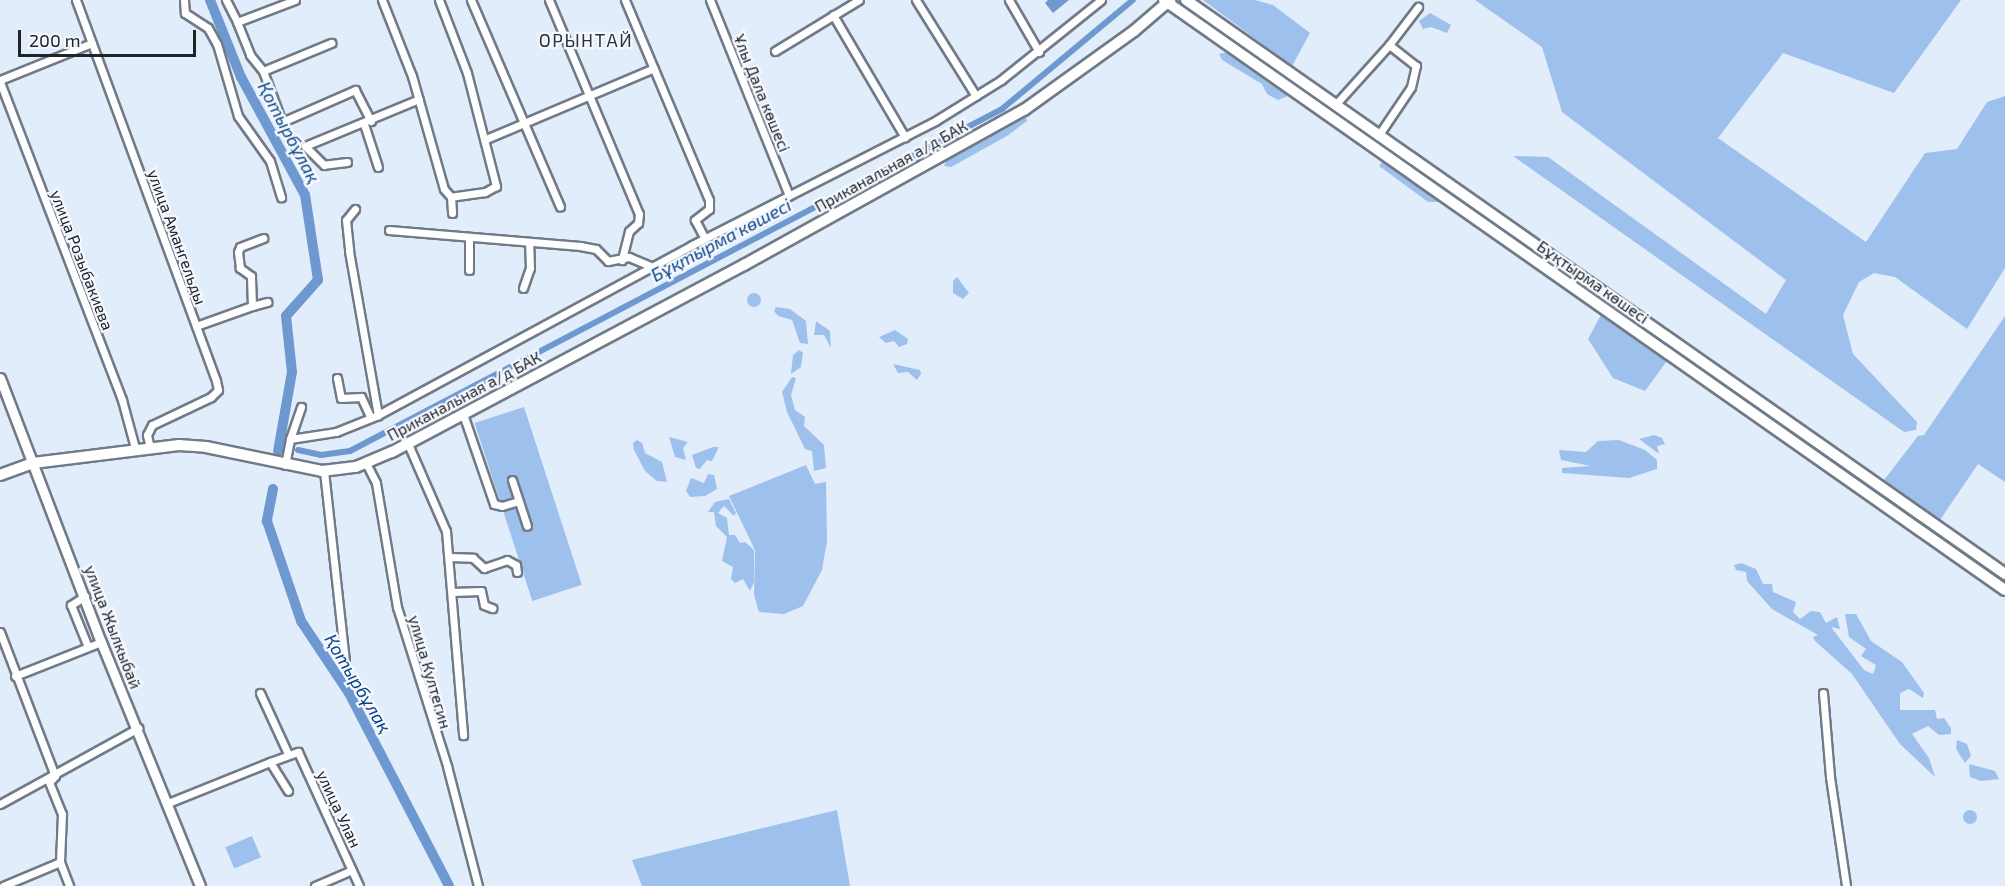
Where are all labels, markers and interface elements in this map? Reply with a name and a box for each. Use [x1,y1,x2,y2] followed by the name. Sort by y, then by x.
[21,18,200,56] scale bar
[29,29,81,51] text: 200 m
[539,29,633,51] district label: ОРЫНТАЙ
[730,31,794,155] street label: Ұлы Дала көшесі
[253,78,325,186] water label: Қотырбұлақ
[811,116,971,216] street label: Приканальная а/д БАК
[144,167,210,307] street label: улица Амангельды
[46,187,118,333] street label: улица Розыбакиева
[647,194,795,286] water label: Бұқтырма көшесі
[1533,236,1653,328] street label: Бұқтырма көшесі
[384,347,544,445] street label: Приканальная а/д БАК
[81,562,145,692] street label: улица Жылкыбай
[405,613,455,731] street label: улица Култегин
[320,630,396,736] water label: Қотырбұлақ
[313,767,365,851] street label: улица Улан

